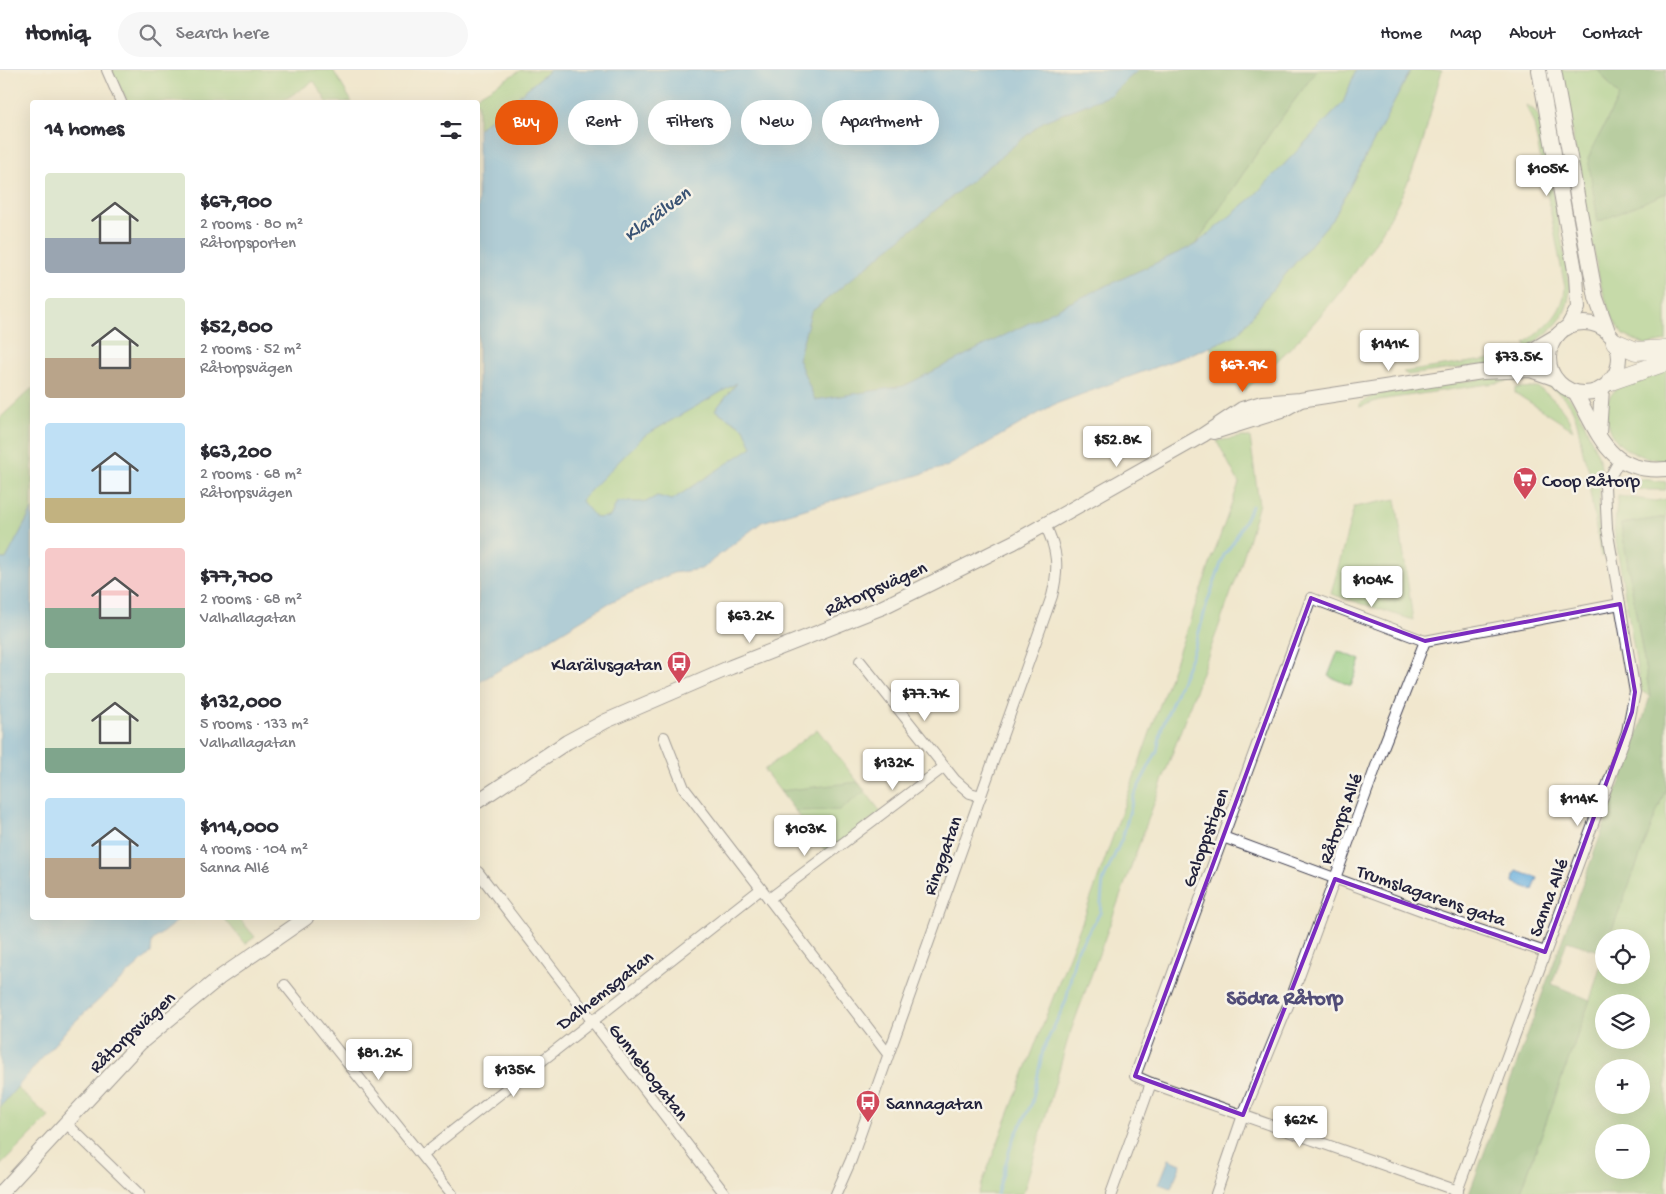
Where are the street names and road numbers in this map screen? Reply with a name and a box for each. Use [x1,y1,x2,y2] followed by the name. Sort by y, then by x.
[822,557,931,623] street label: Råtorpsvägen
[1315,770,1369,868] street label: Råtorps Allé
[1179,785,1236,891] street label: Galoppstigen
[919,813,969,899] street label: Ringgatan
[1525,856,1575,941] street label: Sanna Allé
[1352,861,1510,934] street label: Trumslagarens gata
[552,947,659,1038] street label: Dalhemsgatan
[85,988,181,1079] street label: Råtorpsvägen
[602,1020,692,1126] street label: Gunnebogatan

